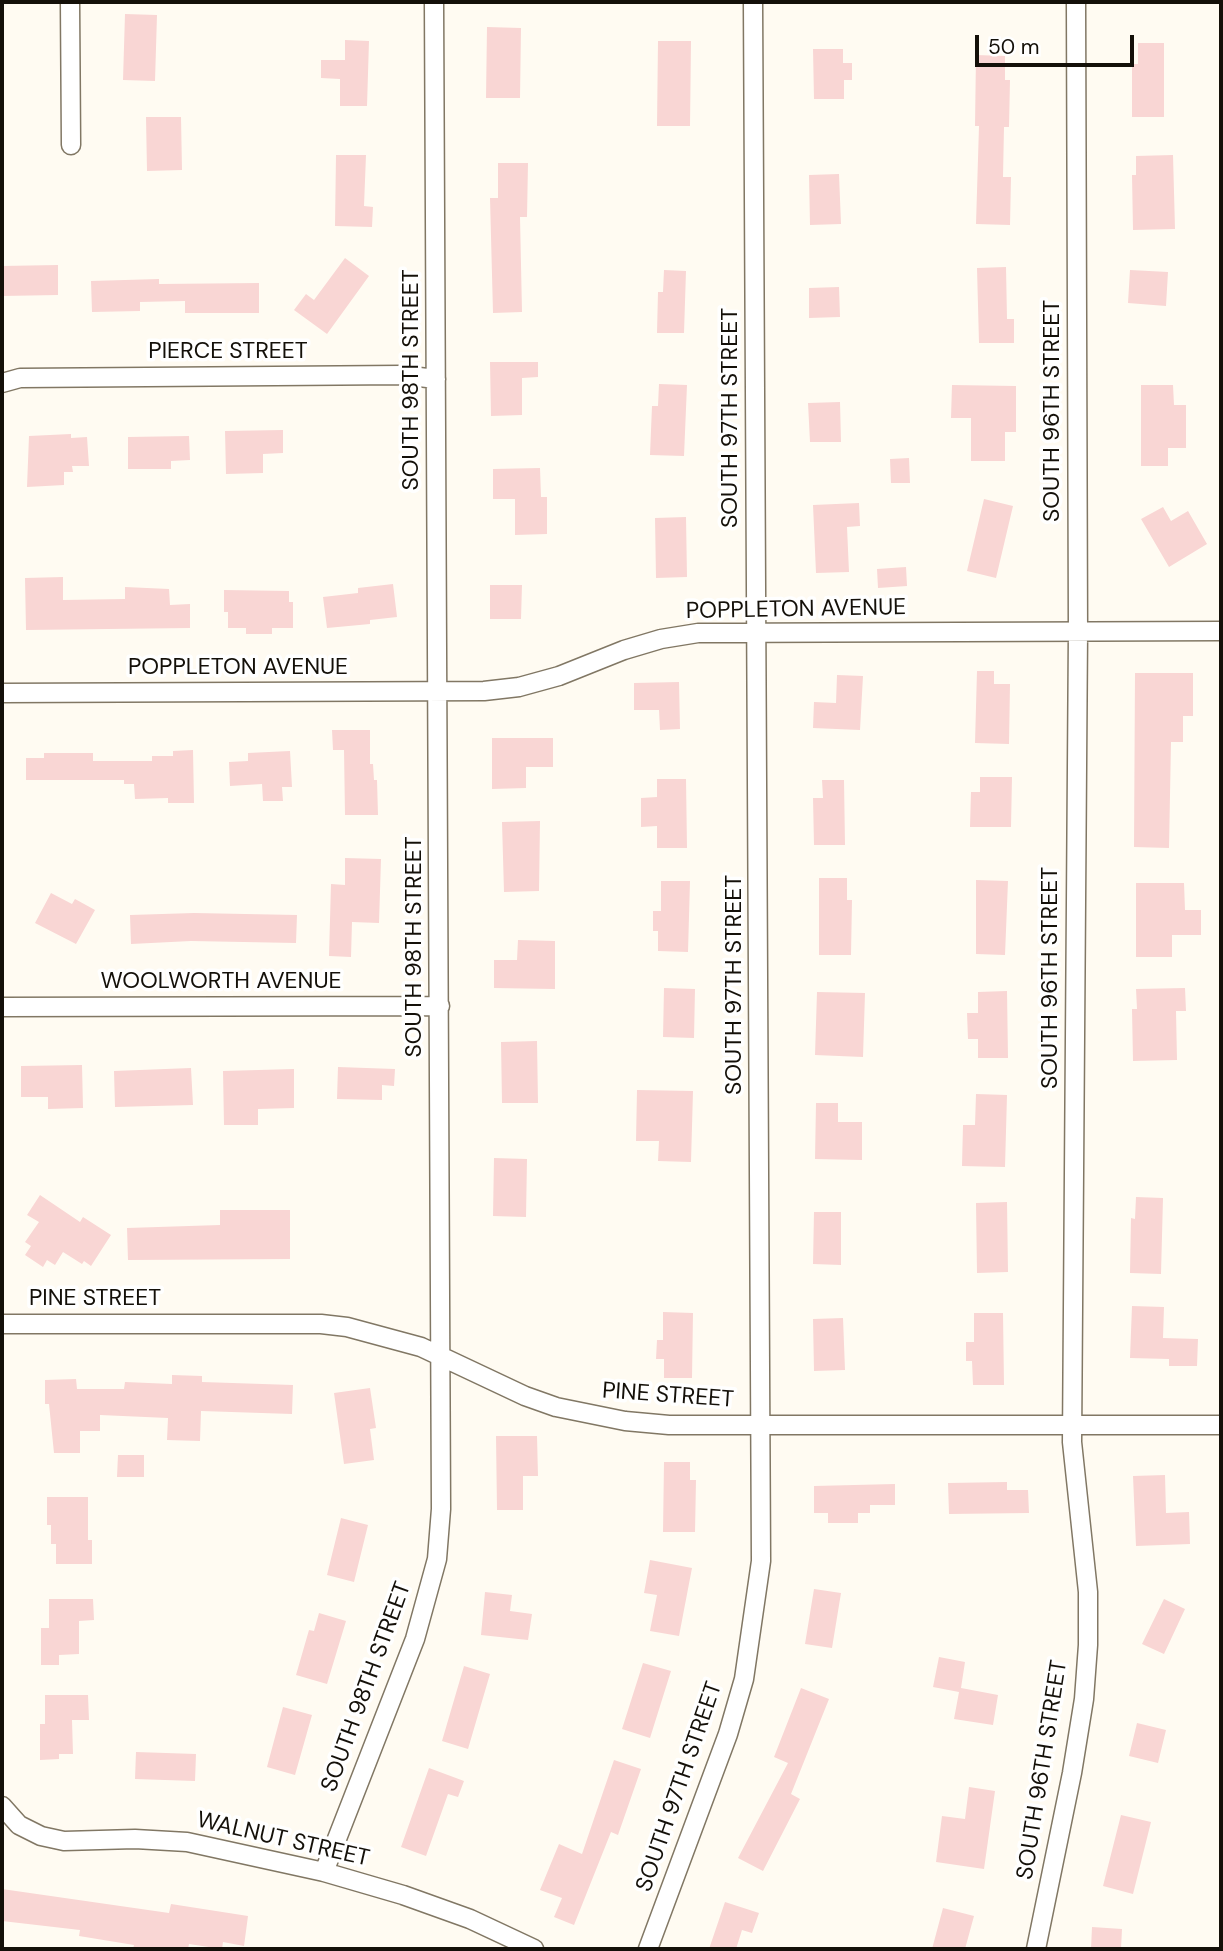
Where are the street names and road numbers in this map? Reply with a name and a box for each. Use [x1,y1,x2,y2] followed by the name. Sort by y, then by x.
[398,269,426,491] street label: SOUTH 98TH STREET
[1039,300,1067,522] street label: SOUTH 96TH STREET
[717,308,745,528] street label: SOUTH 97TH STREET
[148,338,308,366] street label: PIERCE STREET
[686,594,906,626] street label: POPPLETON AVENUE
[128,654,348,682] street label: POPPLETON AVENUE
[401,836,429,1058] street label: SOUTH 98TH STREET
[1037,867,1065,1089] street label: SOUTH 96TH STREET
[721,875,749,1095] street label: SOUTH 97TH STREET
[100,968,342,996] street label: WOOLWORTH AVENUE
[29,1285,161,1313] street label: PINE STREET
[601,1378,735,1414] street label: PINE STREET
[316,1578,418,1796] street label: SOUTH 98TH STREET
[1012,1658,1074,1882] street label: SOUTH 96TH STREET
[631,1678,729,1896] street label: SOUTH 97TH STREET
[194,1807,372,1873] street label: WALNUT STREET

